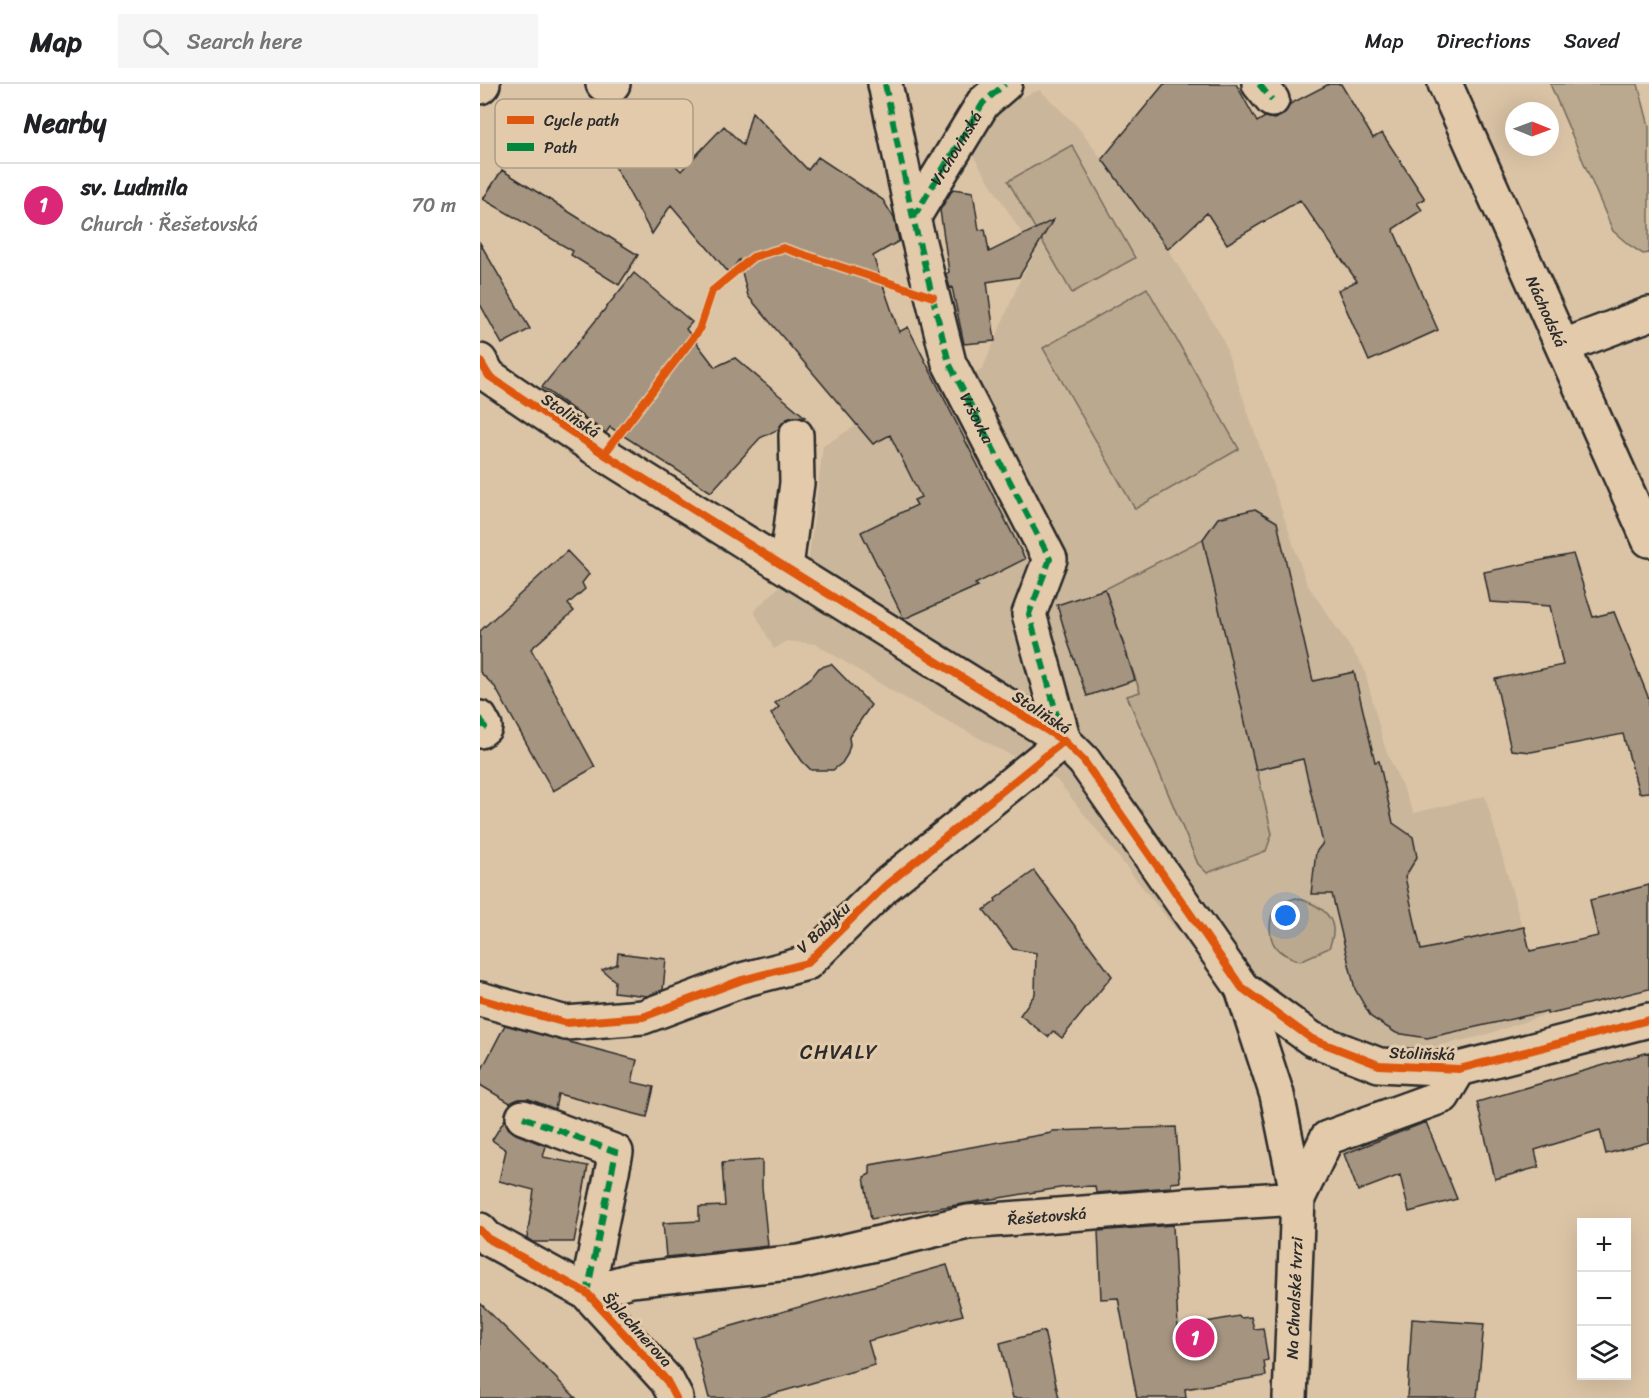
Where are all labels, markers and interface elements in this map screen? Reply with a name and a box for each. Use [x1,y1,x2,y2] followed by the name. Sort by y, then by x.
[118,14,538,68] search box
[30,17,82,66] text: Map
[187,22,303,61] text: Search here
[1365,22,1403,60] text: Map
[1436,22,1531,60] text: Directions
[1564,22,1619,60] text: Saved
[139,25,172,58] icon: search
[495,99,693,168] legend
[24,100,106,146] text: Nearby
[1505,102,1559,156] north arrow
[922,105,990,191] street label: Vrchovinská
[544,106,619,135] text: Cycle path
[544,133,577,162] text: Path
[81,168,188,207] text: sv. Ludmila
[39,188,48,223] text: 1
[411,188,456,223] text: 70 m
[81,207,258,242] text: Church · Řešetovská
[1517,271,1575,352] street label: Náchodská
[535,385,606,446] street label: Stoliňská
[951,387,1003,450] street label: Vršovka
[1006,682,1077,743] street label: Stoliňská
[789,894,858,961] street label: V Babyku
[1271,901,1300,930] your location
[800,1035,878,1070] district label: CHVALY
[1389,1038,1455,1069] street label: Stoliňská
[1006,1199,1088,1234] street label: Řešetovská
[1577,1218,1631,1380] map controls
[1577,1218,1631,1272] button: +
[1278,1236,1311,1360] street label: Na Chvalské tvrzi
[1577,1272,1631,1326] button: −
[595,1285,680,1374] street label: Šplechnerova
[1176,1316,1214,1360] pin: 1
[1577,1326,1631,1380] button: layers

